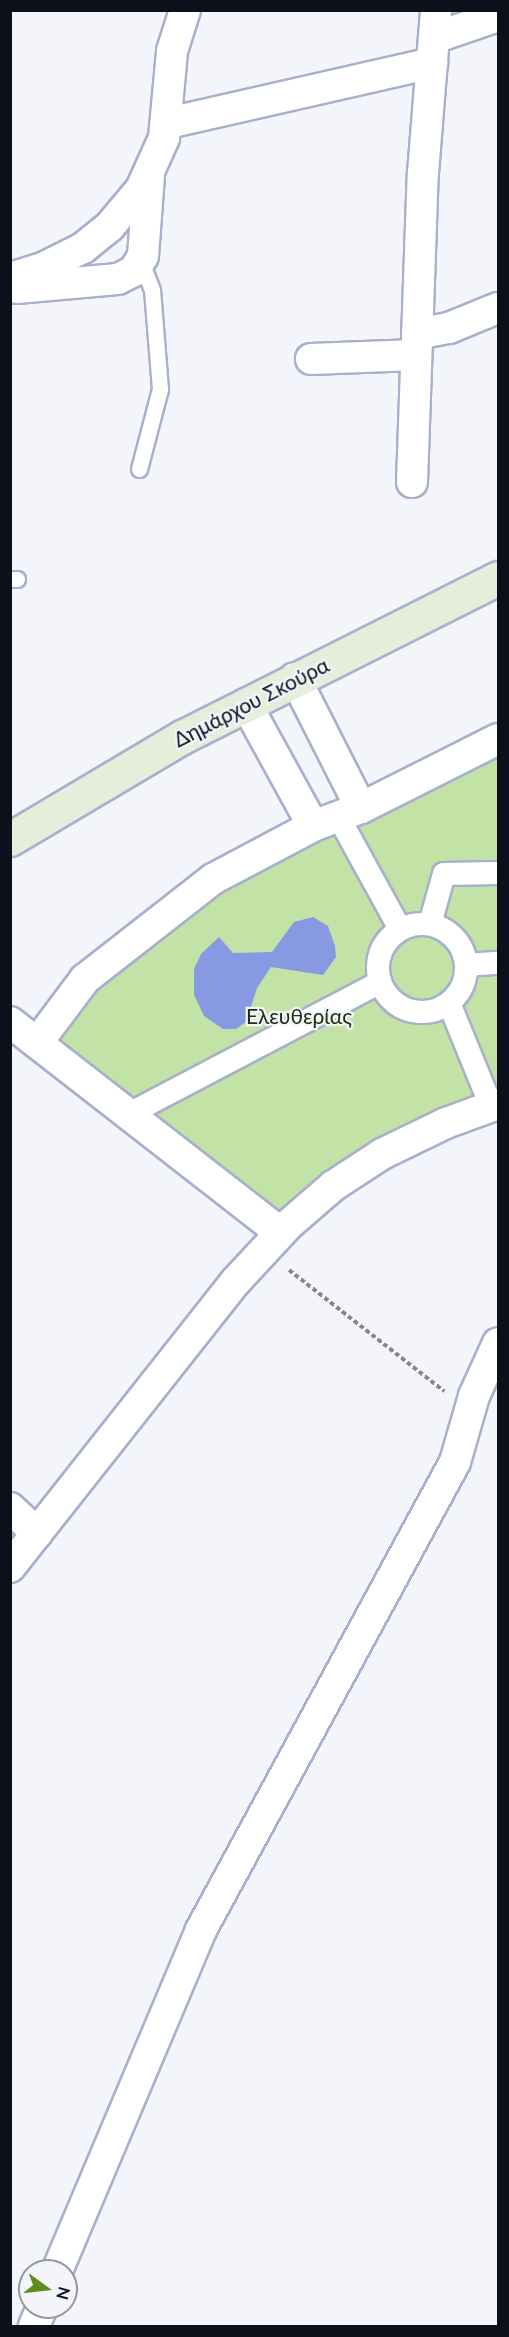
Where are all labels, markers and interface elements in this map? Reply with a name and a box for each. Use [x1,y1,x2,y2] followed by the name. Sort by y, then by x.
[169,652,333,752] street label: Δημάρχου Σκούρα
[246,1003,352,1029] park label: Ελευθερίας
[18,2259,78,2319] north arrow
[53,2285,75,2302] text: N

